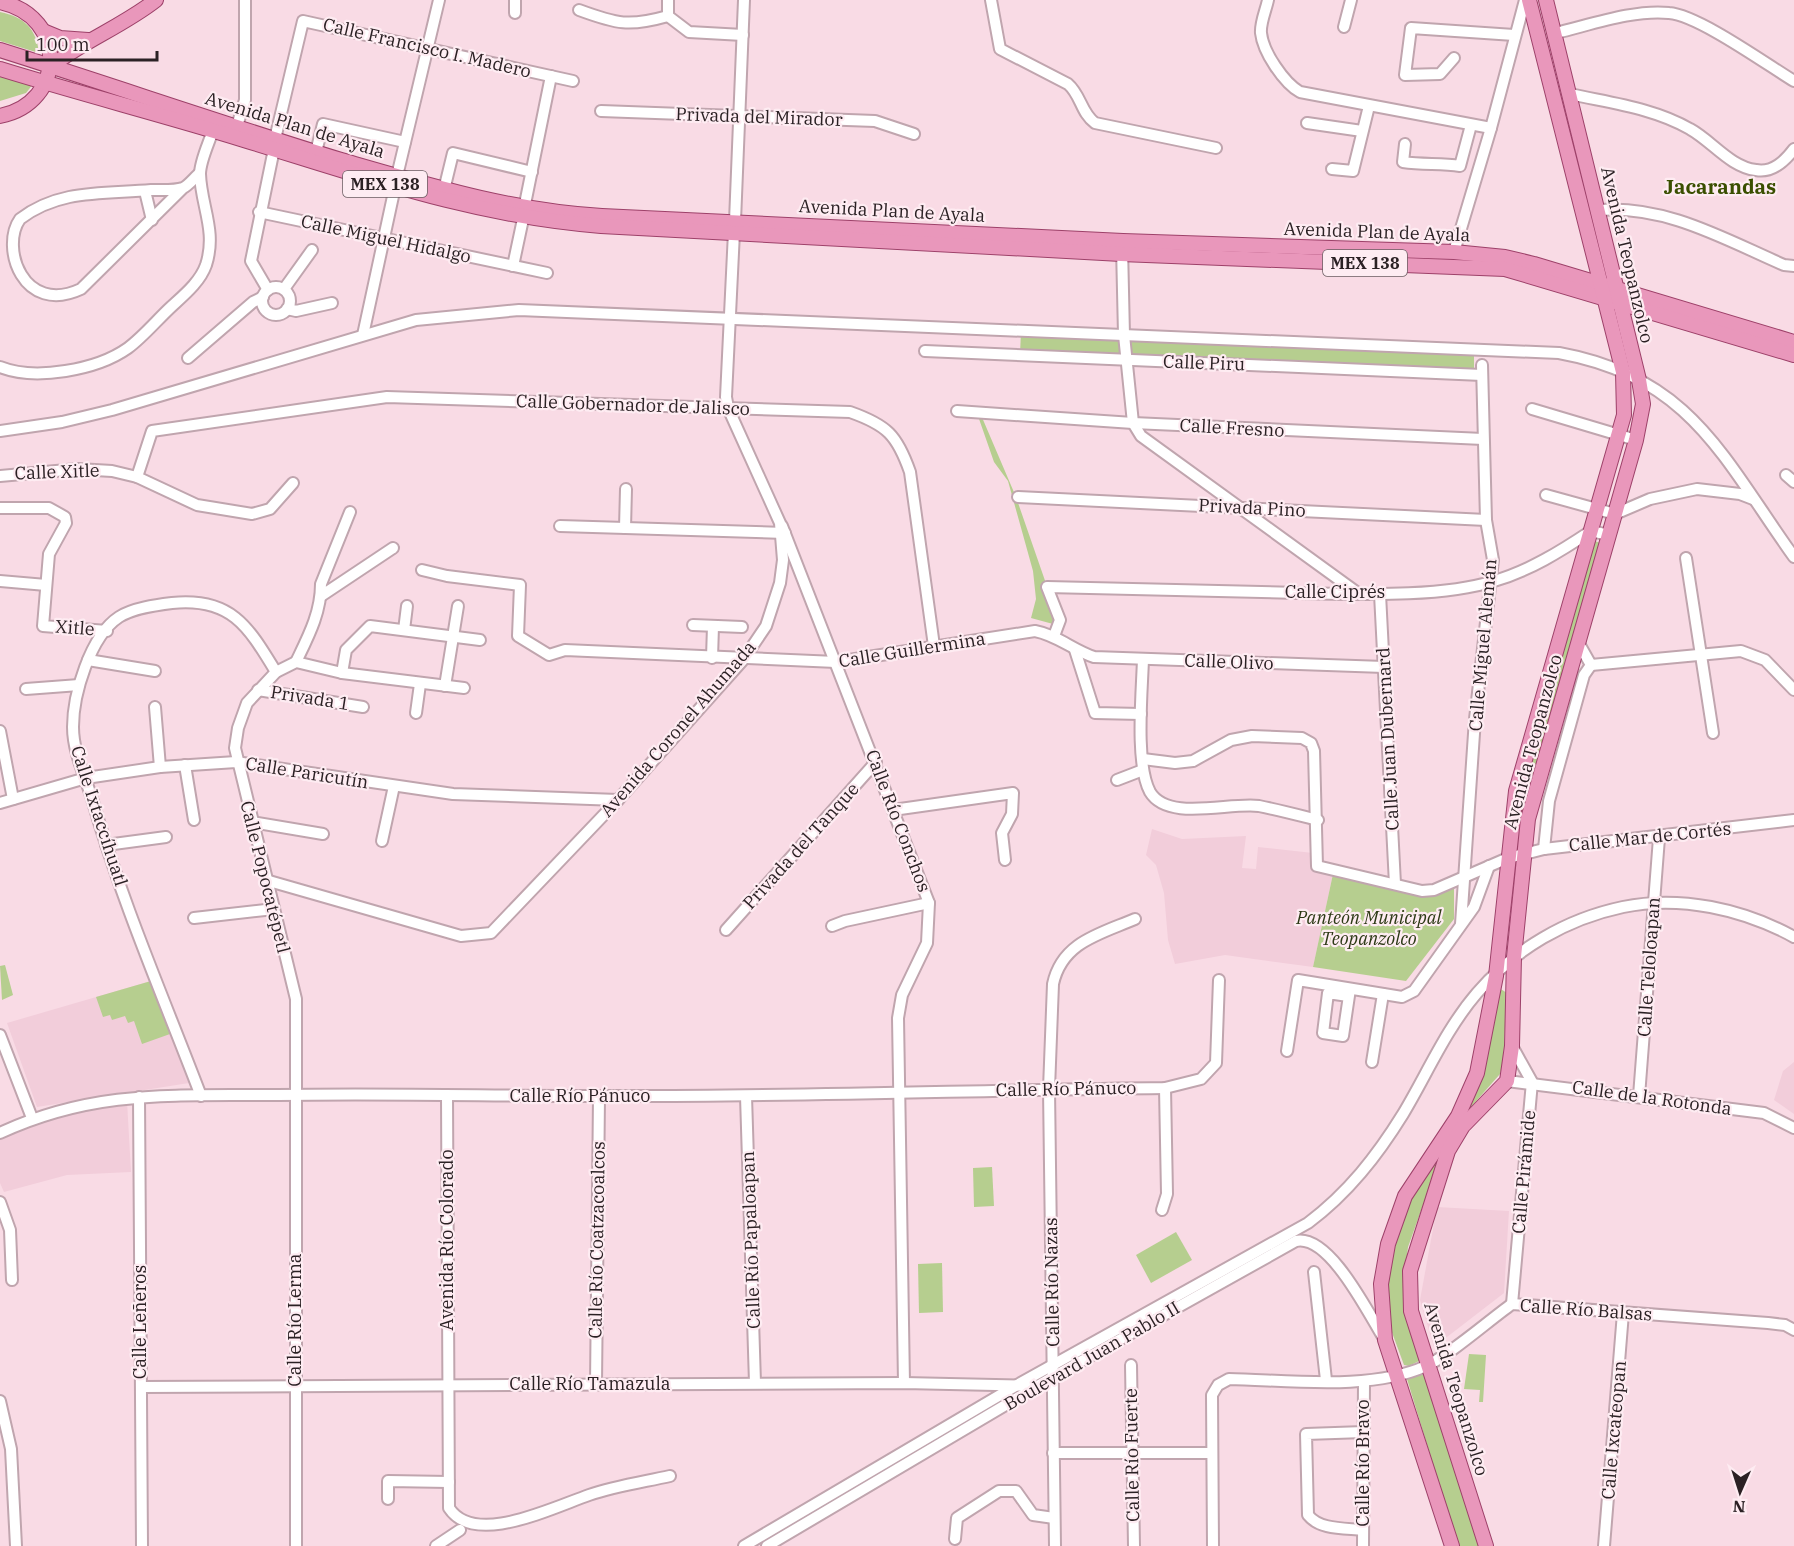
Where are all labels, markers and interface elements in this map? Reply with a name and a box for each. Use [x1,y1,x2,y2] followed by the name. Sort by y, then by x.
[321,12,533,83] street label: Calle Francisco I. Madero
[27,24,158,62] scale bar
[36,33,90,56] text: 100 m
[203,86,388,163] street label: Avenida Plan de Ayala
[675,102,843,131] street label: Privada del Mirador
[1596,165,1659,345] street label: Avenida Teopanzolco
[343,171,427,197] road number: MEX 138
[1664,173,1776,200] district label: Jacarandas
[798,194,986,227] street label: Avenida Plan de Ayala
[299,209,473,268] street label: Calle Miguel Hidalgo
[1283,217,1471,246] street label: Avenida Plan de Ayala
[1323,250,1407,276] road number: MEX 138
[1162,350,1246,375] street label: Calle Piru
[516,389,750,420] street label: Calle Gobernador de Jalisco
[1179,413,1285,442] street label: Calle Fresno
[14,459,100,484] street label: Calle Xitle
[1198,493,1306,522] street label: Privada Pino
[1463,558,1502,732] street label: Calle Miguel Alemán
[1285,580,1385,603] street label: Calle Ciprés
[55,615,95,640] street label: Xitle
[837,627,987,672] street label: Calle Guillermina
[595,636,761,821] street label: Avenida Coronel Ahumada
[1371,647,1404,831] street label: Calle Juan Dubernard
[1184,648,1274,675] street label: Calle Olivo
[1498,652,1567,832] street label: Avenida Teopanzolco
[269,680,351,715] street label: Privada 1
[66,743,133,889] street label: Calle Ixtaccíhuatl
[861,746,936,895] street label: Calle Río Conchos
[244,751,370,794] street label: Calle Paricutín
[738,777,864,914] street label: Privada del Tanque
[235,798,296,955] street label: Calle Popocatépetl
[1568,817,1732,856] street label: Calle Mar de Cortés
[1632,896,1665,1038] street label: Calle Teloloapan
[1295,906,1443,950] park label: Panteón Municipal Teopanzolco
[1571,1075,1733,1120] street label: Calle de la Rotonda
[995,1076,1137,1101] street label: Calle Río Pánuco
[510,1084,650,1107] street label: Calle Río Pánuco
[1507,1109,1540,1235] street label: Calle Pirámide
[583,1141,610,1339] street label: Calle Río Coatzacoalcos
[435,1149,458,1331] street label: Avenida Río Colorado
[736,1151,765,1329] street label: Calle Río Papaloapan
[1039,1217,1064,1347] street label: Calle Río Nazas
[283,1253,306,1387] street label: Calle Río Lerma
[128,1265,151,1379] street label: Calle Leñeros
[1519,1293,1653,1326] street label: Calle Río Balsas
[1000,1296,1184,1415] street label: Boulevard Juan Pablo II
[1419,1299,1494,1478] street label: Avenida Teopanzolco
[1596,1359,1631,1500] street label: Calle Ixcateopan
[509,1372,671,1395] street label: Calle Río Tamazula
[1119,1388,1144,1522] street label: Calle Río Fuerte
[1351,1399,1374,1527] street label: Calle Río Bravo
[1710,1462,1770,1522] north arrow
[1732,1497,1746,1517] text: N

